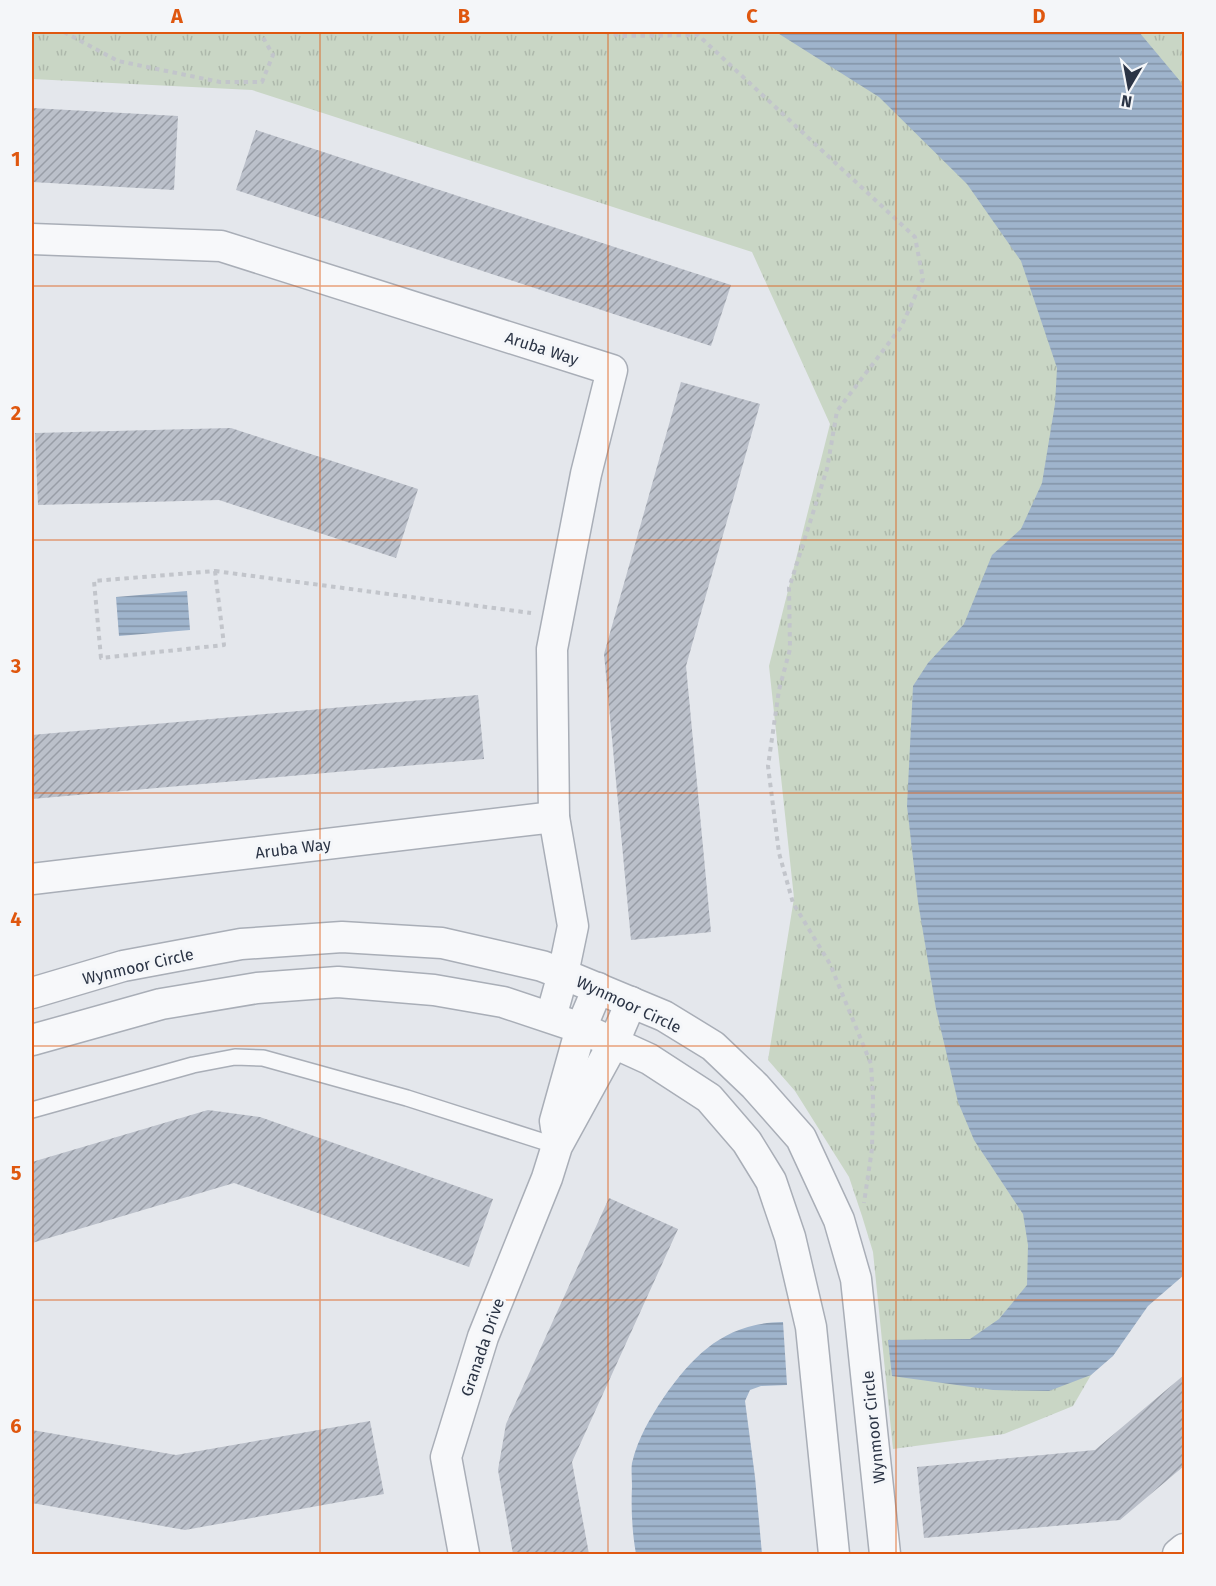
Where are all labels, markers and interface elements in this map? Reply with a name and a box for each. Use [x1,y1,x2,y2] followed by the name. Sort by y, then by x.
[170,4,184,28] text: A
[458,4,470,28] text: B
[746,4,758,28] text: C
[1032,4,1046,28] text: D
[1099,57,1159,117] north arrow
[1120,91,1133,112] text: N
[11,147,21,171] text: 1
[503,328,581,369] street label: Aruba Way
[11,401,21,425] text: 2
[10,654,21,678] text: 3
[254,834,332,863] street label: Aruba Way
[10,907,22,931] text: 4
[81,944,196,989] street label: Wynmoor Circle
[573,972,684,1037] street label: Wynmoor Circle
[11,1161,22,1185] text: 5
[457,1296,508,1399] street label: Granada Drive
[858,1370,889,1484] street label: Wynmoor Circle
[10,1414,22,1438] text: 6

